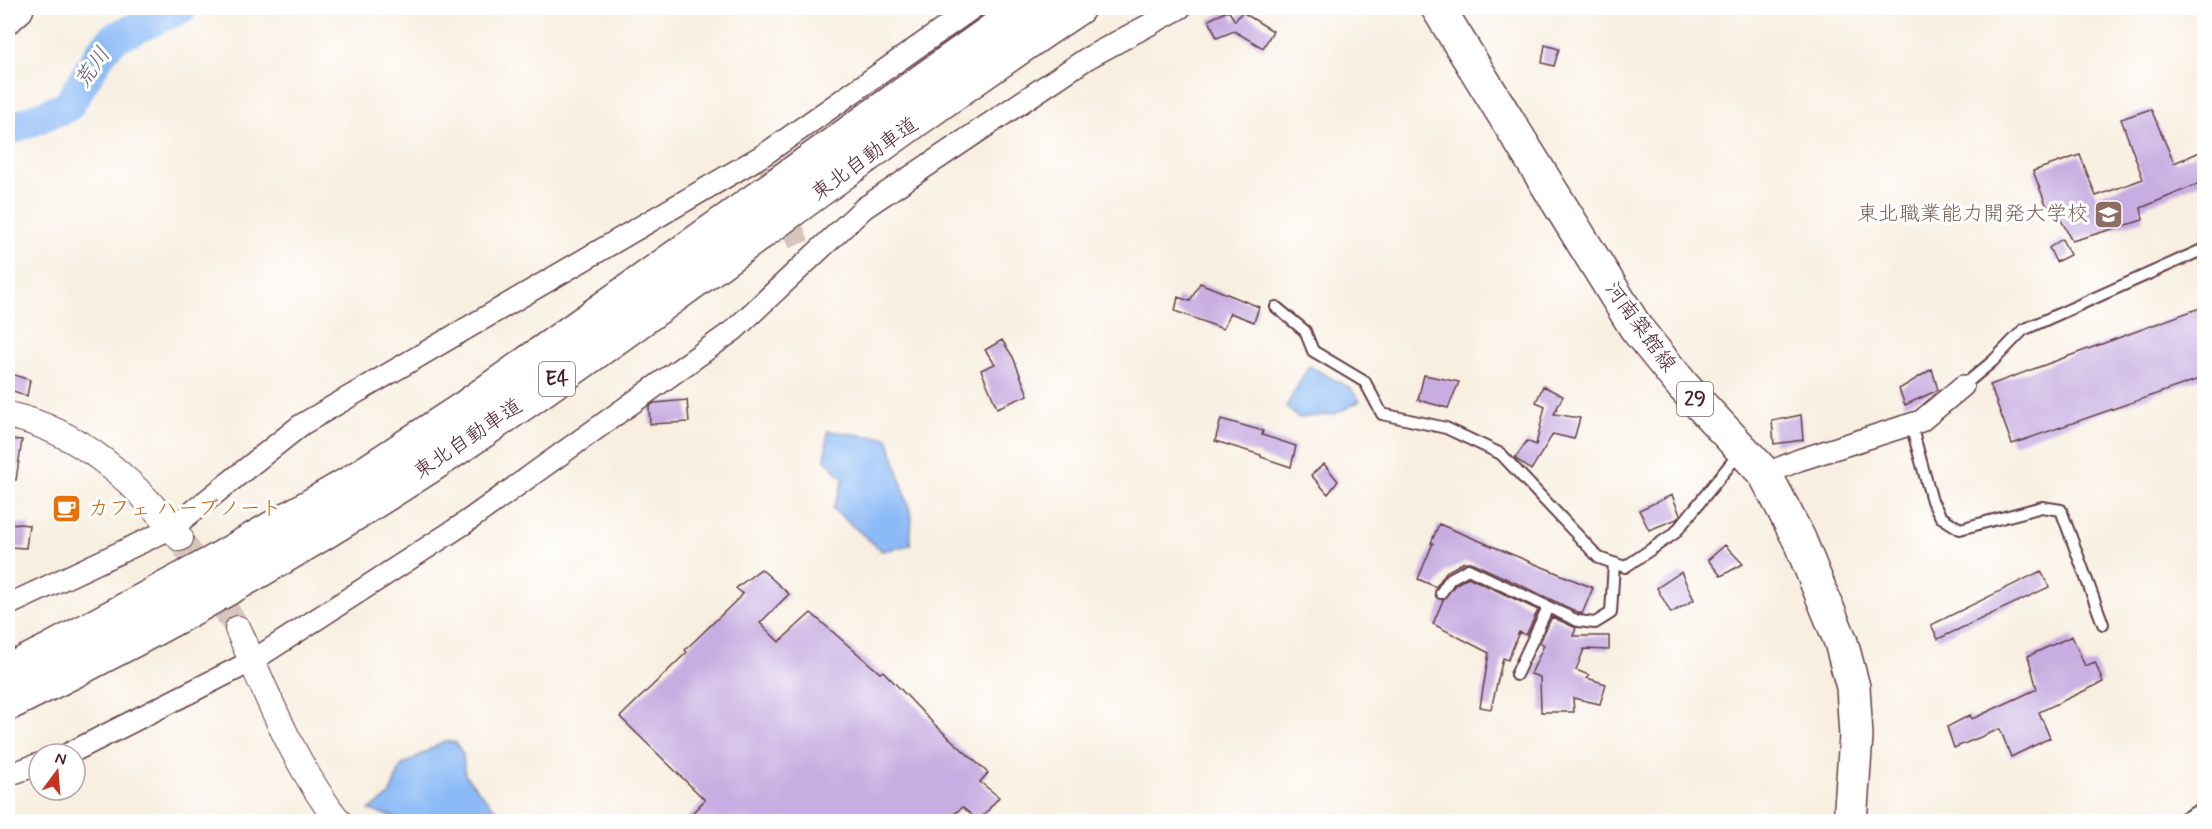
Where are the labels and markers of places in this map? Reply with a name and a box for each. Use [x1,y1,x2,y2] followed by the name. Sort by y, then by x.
[2093,198,2125,230] school or university icon: 東北職業能力開発大学校
[1857,200,2088,228] place label: 東北職業能力開発大学校
[51,493,83,525] cafe icon: カフェ ハーブノート
[88,495,282,523] place label: カフェ ハーブノート

